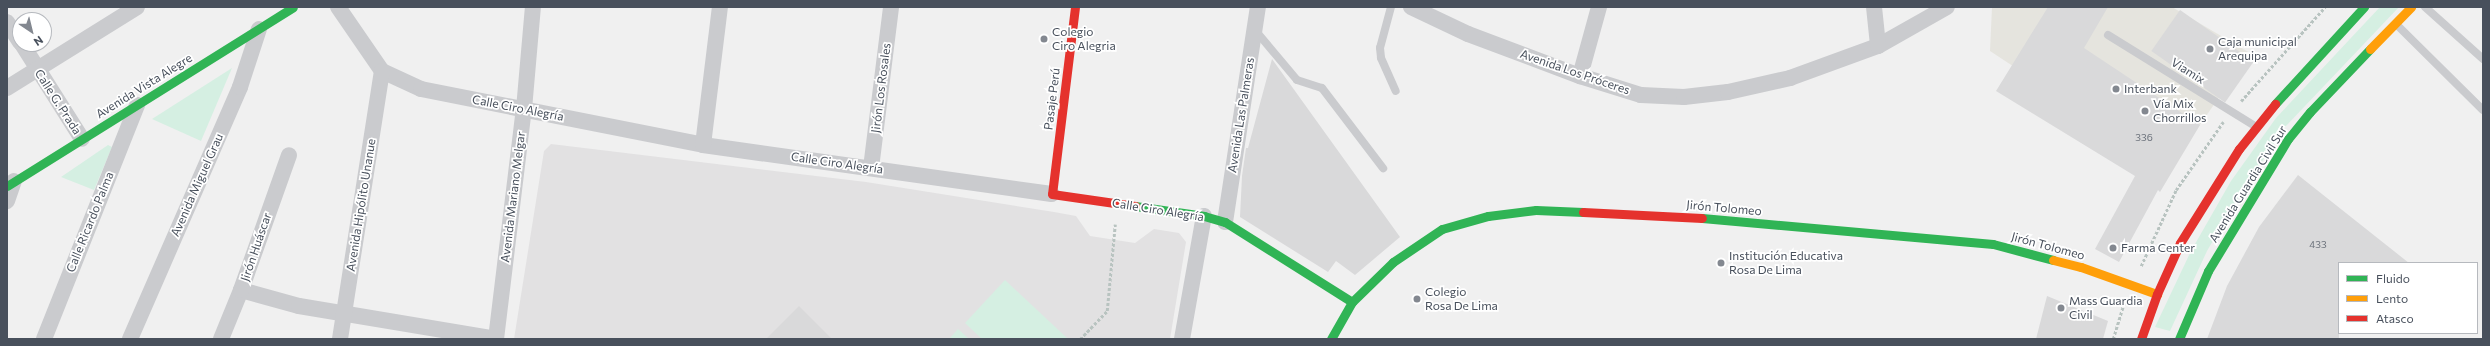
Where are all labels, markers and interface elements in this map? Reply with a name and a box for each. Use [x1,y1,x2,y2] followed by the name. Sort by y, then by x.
[12,12,52,52] north arrow
[1052,25,1116,53] place label: Colegio Ciro Alegria
[31,34,46,49] text: N
[1039,34,1049,44] marker: Colegio Ciro Alegria
[2218,35,2297,63] place label: Caja municipal Arequipa
[868,42,894,134] street label: Jirón Los Rosales
[2205,44,2215,54] marker: Caja municipal Arequipa
[1518,46,1632,98] street label: Avenida Los Próceres
[93,51,195,121] street label: Avenida Vista Alegre
[2168,55,2208,87] street label: Viamix
[1225,56,1257,174] street label: Avenida Las Palmeras
[32,67,84,137] street label: Calle G. Prada
[1041,67,1063,131] street label: Pasaje Perú
[2124,82,2177,96] place label: Interbank
[2111,84,2121,94] marker: Interbank
[471,92,565,124] street label: Calle Ciro Alegría
[2153,97,2207,125] place label: Vía Mix Chorrillos
[2140,106,2150,116] marker: Vía Mix Chorrillos
[2206,123,2290,245] street label: Avenida Guardia Civil Sur
[168,131,226,239] street label: Avenida Miguel Grau
[498,131,528,263] street label: Avenida Mariano Melgar
[2135,132,2153,144] house number: 336
[343,138,379,272] street label: Avenida Hipólito Unanue
[790,149,884,177] street label: Calle Ciro Alegría
[63,170,117,274] street label: Calle Ricardo Palma
[1111,196,1205,224] street label: Calle Ciro Alegría
[1686,198,1762,218] street label: Jirón Tolomeo
[237,211,275,283] street label: Jirón Huáscar
[2010,229,2086,263] street label: Jirón Tolomeo
[2309,239,2327,251] house number: 433
[2121,241,2195,255] place label: Farma Center
[2108,243,2118,253] marker: Farma Center
[1729,249,1843,277] place label: Institución Educativa Rosa De Lima
[1716,258,1726,268] marker: Institución Educativa Rosa De Lima
[2338,262,2478,334] legend
[2376,271,2410,285] text: Fluido
[1425,285,1498,313] place label: Colegio Rosa De Lima
[2376,291,2408,305] text: Lento
[1412,294,1422,304] marker: Colegio Rosa De Lima
[2069,294,2142,322] place label: Mass Guardia Civil
[2056,303,2066,313] marker: Mass Guardia Civil
[2376,311,2414,325] text: Atasco

